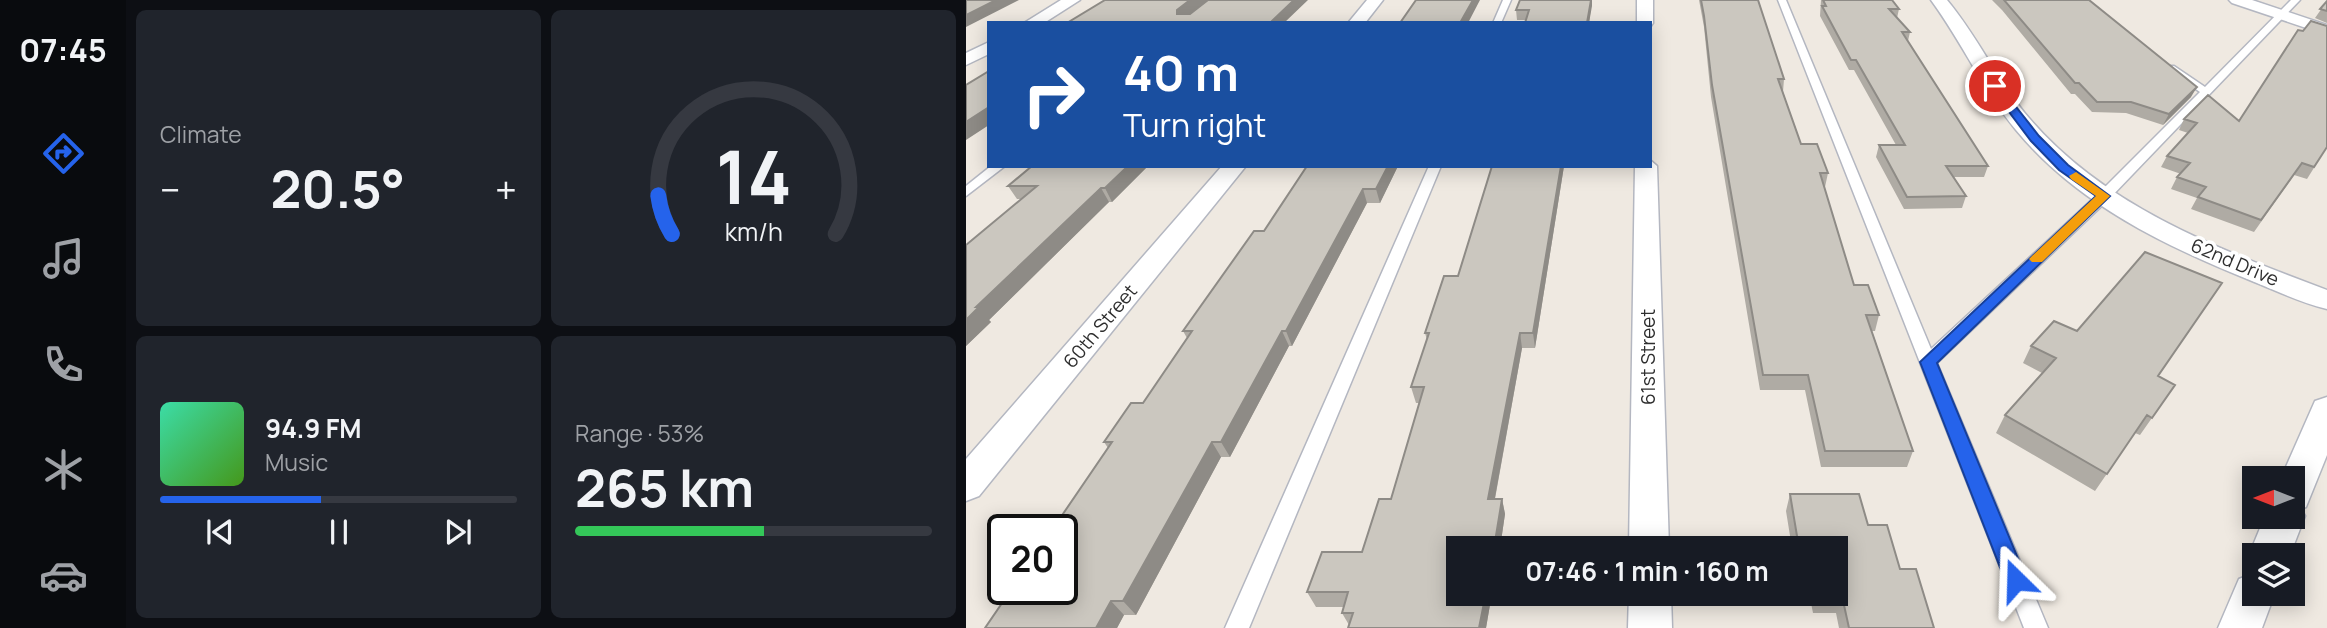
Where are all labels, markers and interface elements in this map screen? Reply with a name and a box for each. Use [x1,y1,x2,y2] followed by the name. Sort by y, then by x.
[19,28,107,72] text: 07:45
[1123,39,1239,106] text: 40 m
[1008,49,1099,140] icon: right
[1965,56,2025,116] pin
[1976,67,2014,105] icon: arrive
[1123,103,1266,147] text: Turn right
[160,118,242,150] text: Climate
[715,126,792,226] text: 14
[39,129,88,178] icon: directions
[270,153,405,224] text: 20.5°
[160,163,181,215] text: −
[495,163,517,215] text: +
[724,214,783,249] text: km/h
[2187,232,2283,292] street label: 62nd Drive
[39,234,88,283] icon: music
[1057,279,1143,373] street label: 60th Street
[1635,309,1661,405] street label: 61st Street
[39,340,88,389] icon: phone
[265,410,362,446] text: 94.9 FM
[575,417,704,449] text: Range · 53%
[39,445,88,494] icon: climate
[265,446,328,478] text: Music
[575,452,754,523] text: 265 km
[2242,466,2305,528] north arrow
[2242,466,2305,606] map controls
[201,513,239,551] icon: previous
[320,513,358,551] icon: pause
[439,513,477,551] icon: next
[987,514,1078,605] speed limit sign: 20
[1979,543,2053,617] position arrow
[2242,543,2305,606] button: layers
[39,551,88,600] icon: car
[1525,553,1769,589] text: 07:46 · 1 min · 160 m

